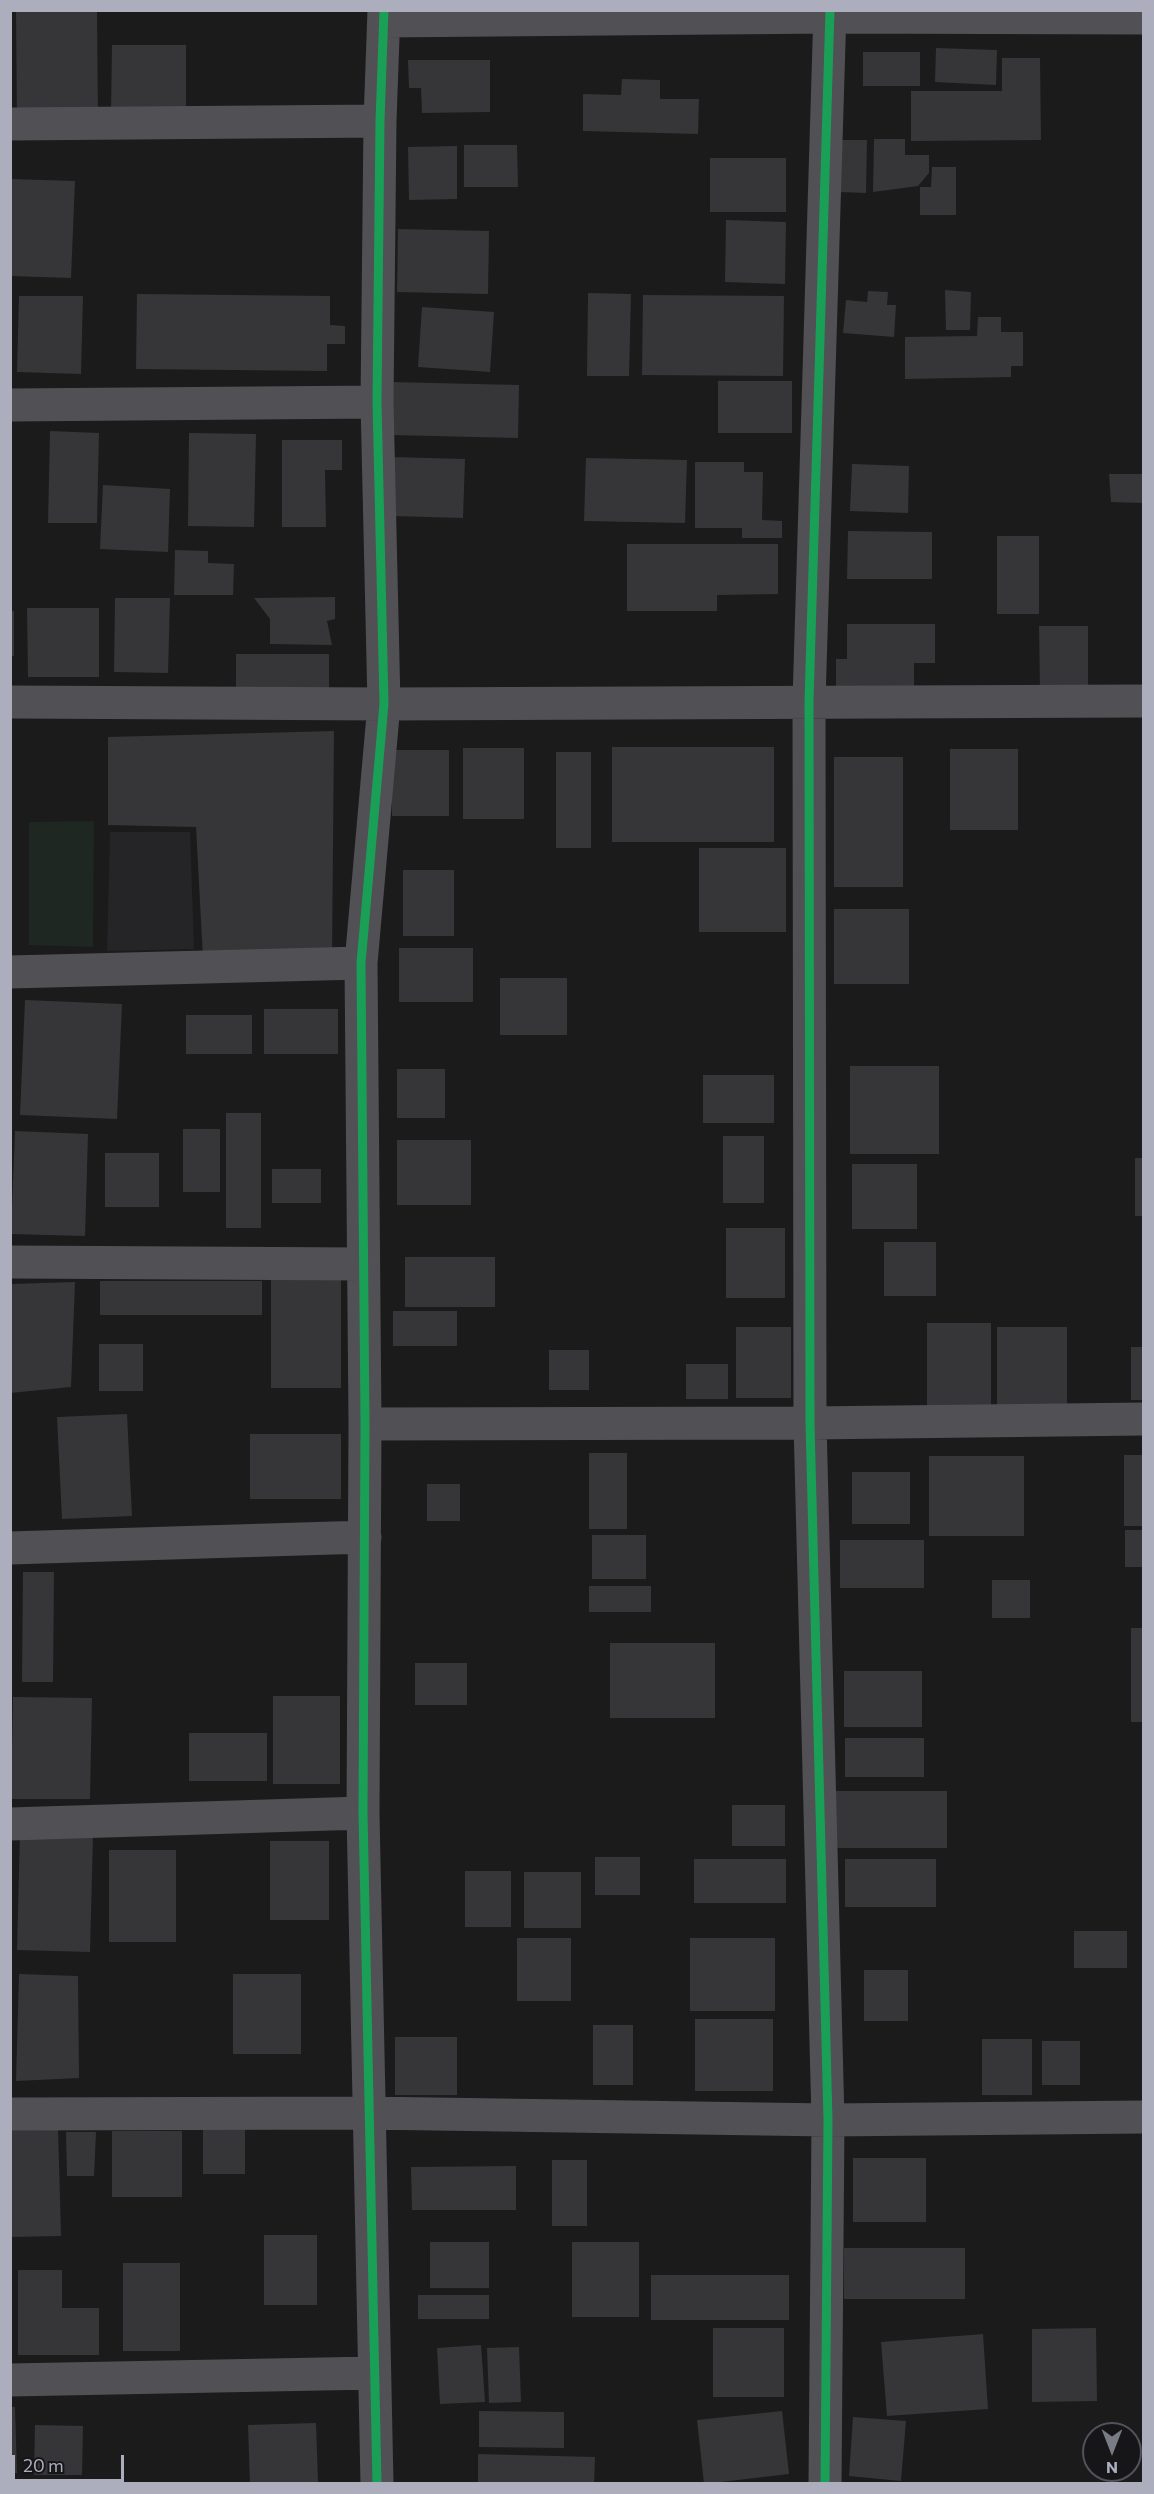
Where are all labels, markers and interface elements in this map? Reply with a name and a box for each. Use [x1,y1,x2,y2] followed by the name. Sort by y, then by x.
[1082,2422,1142,2482] north arrow
[15,2443,128,2481] scale bar
[23,2454,64,2476] text: 20 m
[1106,2459,1118,2478] text: N

